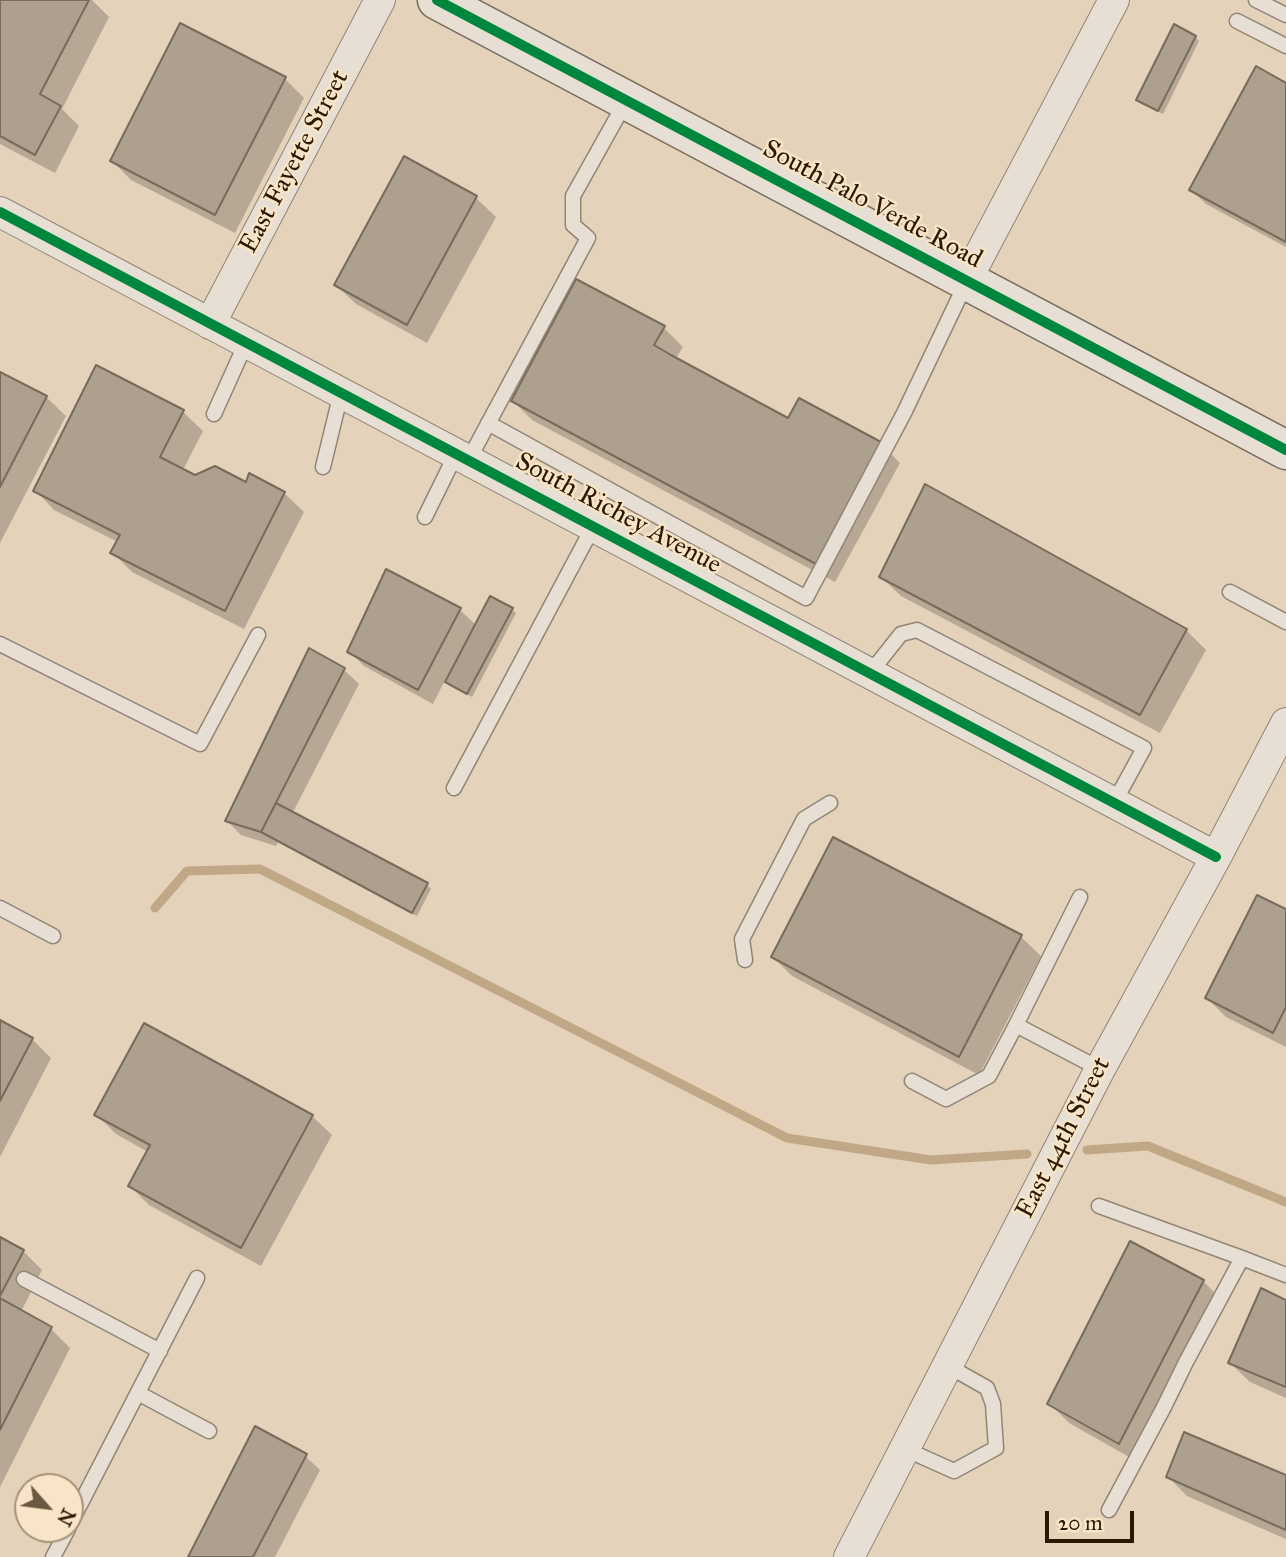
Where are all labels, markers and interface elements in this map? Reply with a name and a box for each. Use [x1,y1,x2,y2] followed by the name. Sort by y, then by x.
[234,65,356,259] street label: East Fayette Street
[757,134,987,276] street label: South Palo Verde Road
[510,447,726,581] street label: South Richey Avenue
[1010,1052,1118,1224] street label: East 44th Street
[14,1473,84,1543] north arrow
[1048,1498,1137,1542] scale bar
[52,1505,80,1530] text: N
[1058,1510,1103,1536] text: 20 m

